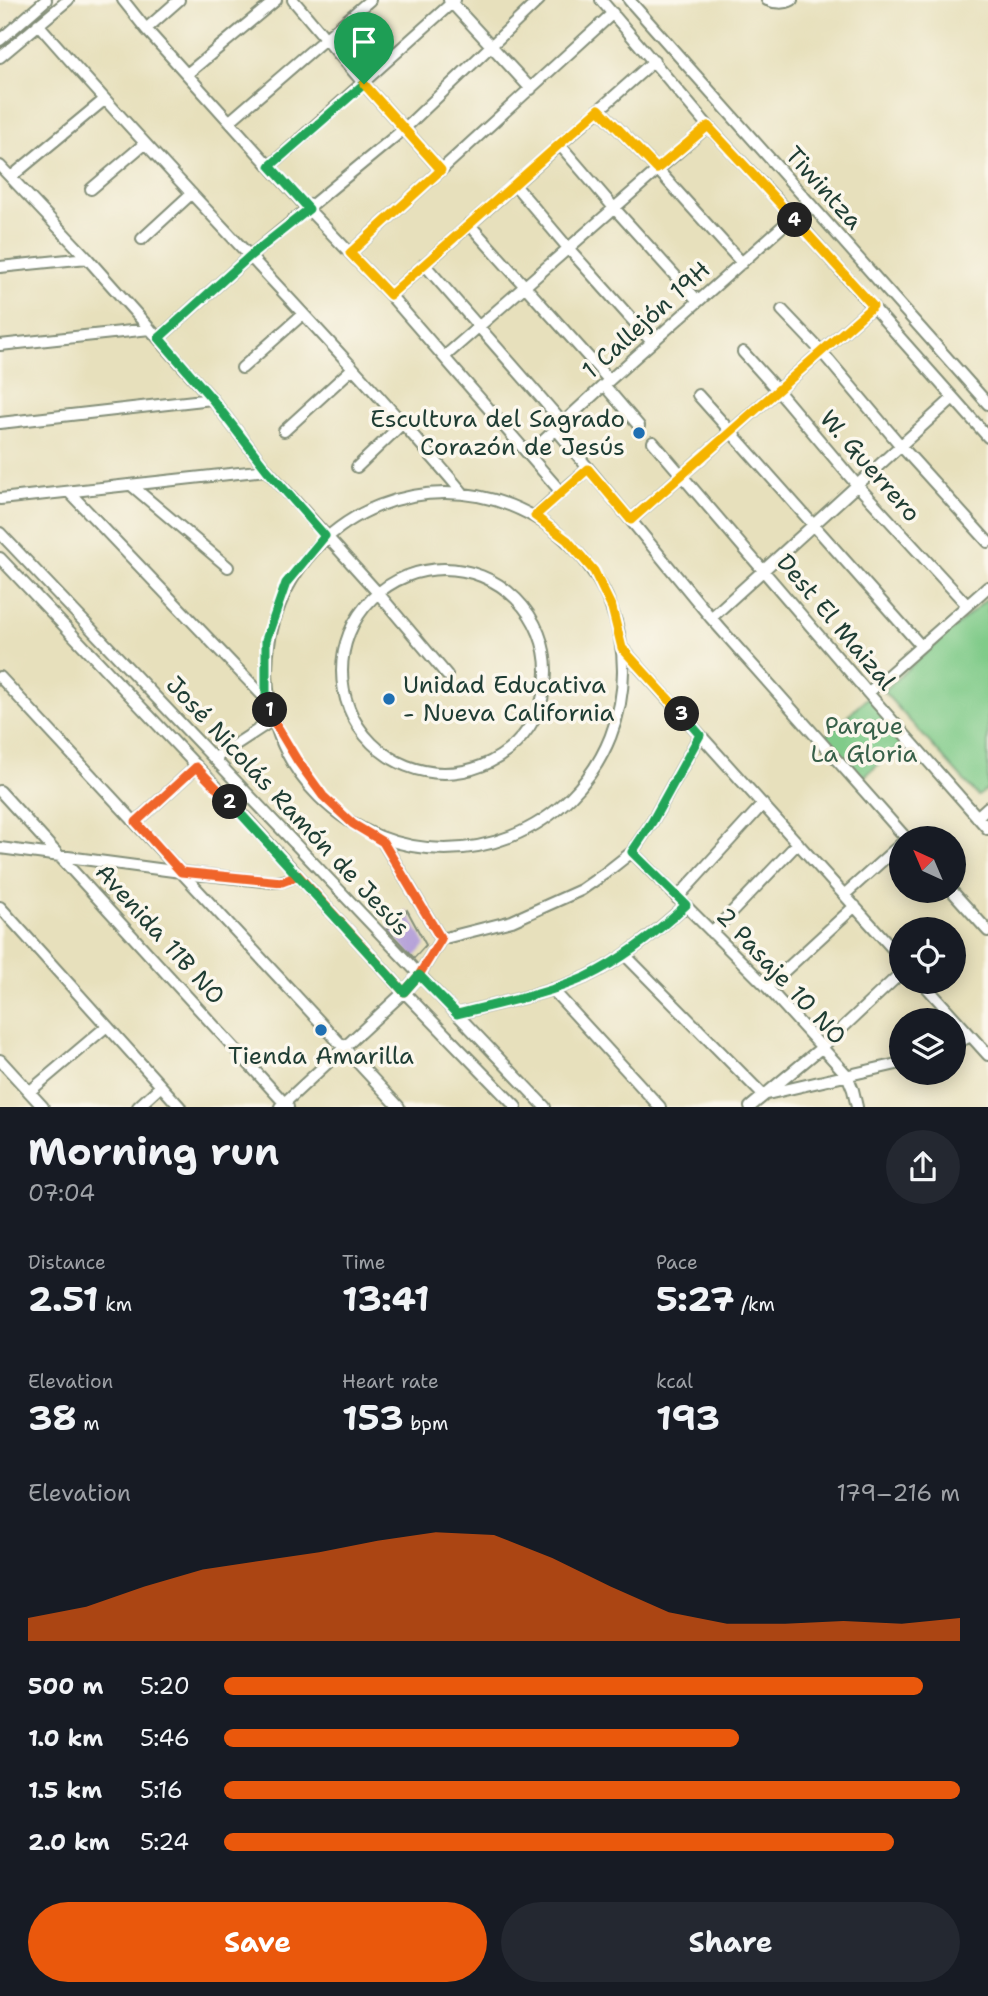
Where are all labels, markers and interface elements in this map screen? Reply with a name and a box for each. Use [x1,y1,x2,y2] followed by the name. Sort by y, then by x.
[334,12.0,394,84] pin
[345,23,383,61] icon: arrive
[778,139,870,237] street label: Tiwintza
[778,202,812,238] pin: 4
[788,207,801,232] text: 4
[575,254,717,386] street label: 1 Callejón 19H
[370,403,625,463] place label: Escultura del Sagrado Corazón de Jesús
[812,403,928,529] street label: W. Guerrero
[631,425,647,441] marker: Escultura del Sagrado Corazón de Jesús
[769,547,903,698] street label: Dest El Maizal
[159,669,417,943] street label: José Nicolás Ramón de Jesús
[403,669,615,729] place label: Unidad Educativa - Nueva California
[381,691,397,707] marker: Unidad Educativa - Nueva California
[252,692,288,728] pin: 1
[664,696,700,732] pin: 3
[265,697,274,722] text: 1
[675,701,688,726] text: 3
[810,710,918,770] park label: Parque La Gloria
[212,784,247,820] pin: 2
[223,789,236,814] text: 2
[889,826,966,903] north arrow
[889,826,966,1085] map controls
[88,857,232,1011] street label: Avenida 11B NO
[709,900,853,1052] street label: 2 Pasaje 10 NO
[889,917,966,994] button: locate
[889,1008,966,1085] button: layers
[313,1022,329,1038] marker: Tienda Amarilla
[228,1040,414,1072] place label: Tienda Amarilla
[28,1126,279,1177] text: Morning run
[886,1130,960,1204] button: share
[28,1178,95,1208] text: 07:04
[28,1250,106,1275] text: Distance
[342,1250,386,1275] text: Time
[656,1250,698,1275] text: Pace
[28,1275,99,1322] text: 2.51
[342,1275,430,1322] text: 13:41
[656,1275,735,1322] text: 5:27
[99,1292,132,1317] text: km
[735,1292,775,1317] text: /km
[28,1369,113,1394] text: Elevation
[342,1369,439,1394] text: Heart rate
[656,1369,693,1394] text: kcal
[28,1394,77,1441] text: 38
[342,1394,404,1441] text: 153
[656,1394,720,1441] text: 193
[77,1411,100,1436] text: m
[404,1411,448,1436] text: bpm
[28,1478,131,1508] text: Elevation
[837,1478,960,1508] text: 179–216 m
[28,1671,103,1701] text: 500 m
[140,1671,190,1701] text: 5:20
[28,1723,103,1753] text: 1.0 km
[140,1723,190,1753] text: 5:46
[28,1775,102,1805] text: 1.5 km
[140,1775,183,1805] text: 5:16
[28,1827,110,1857] text: 2.0 km
[140,1827,189,1857] text: 5:24
[28,1902,487,1982] button: Save
[501,1902,960,1982] button: Share

